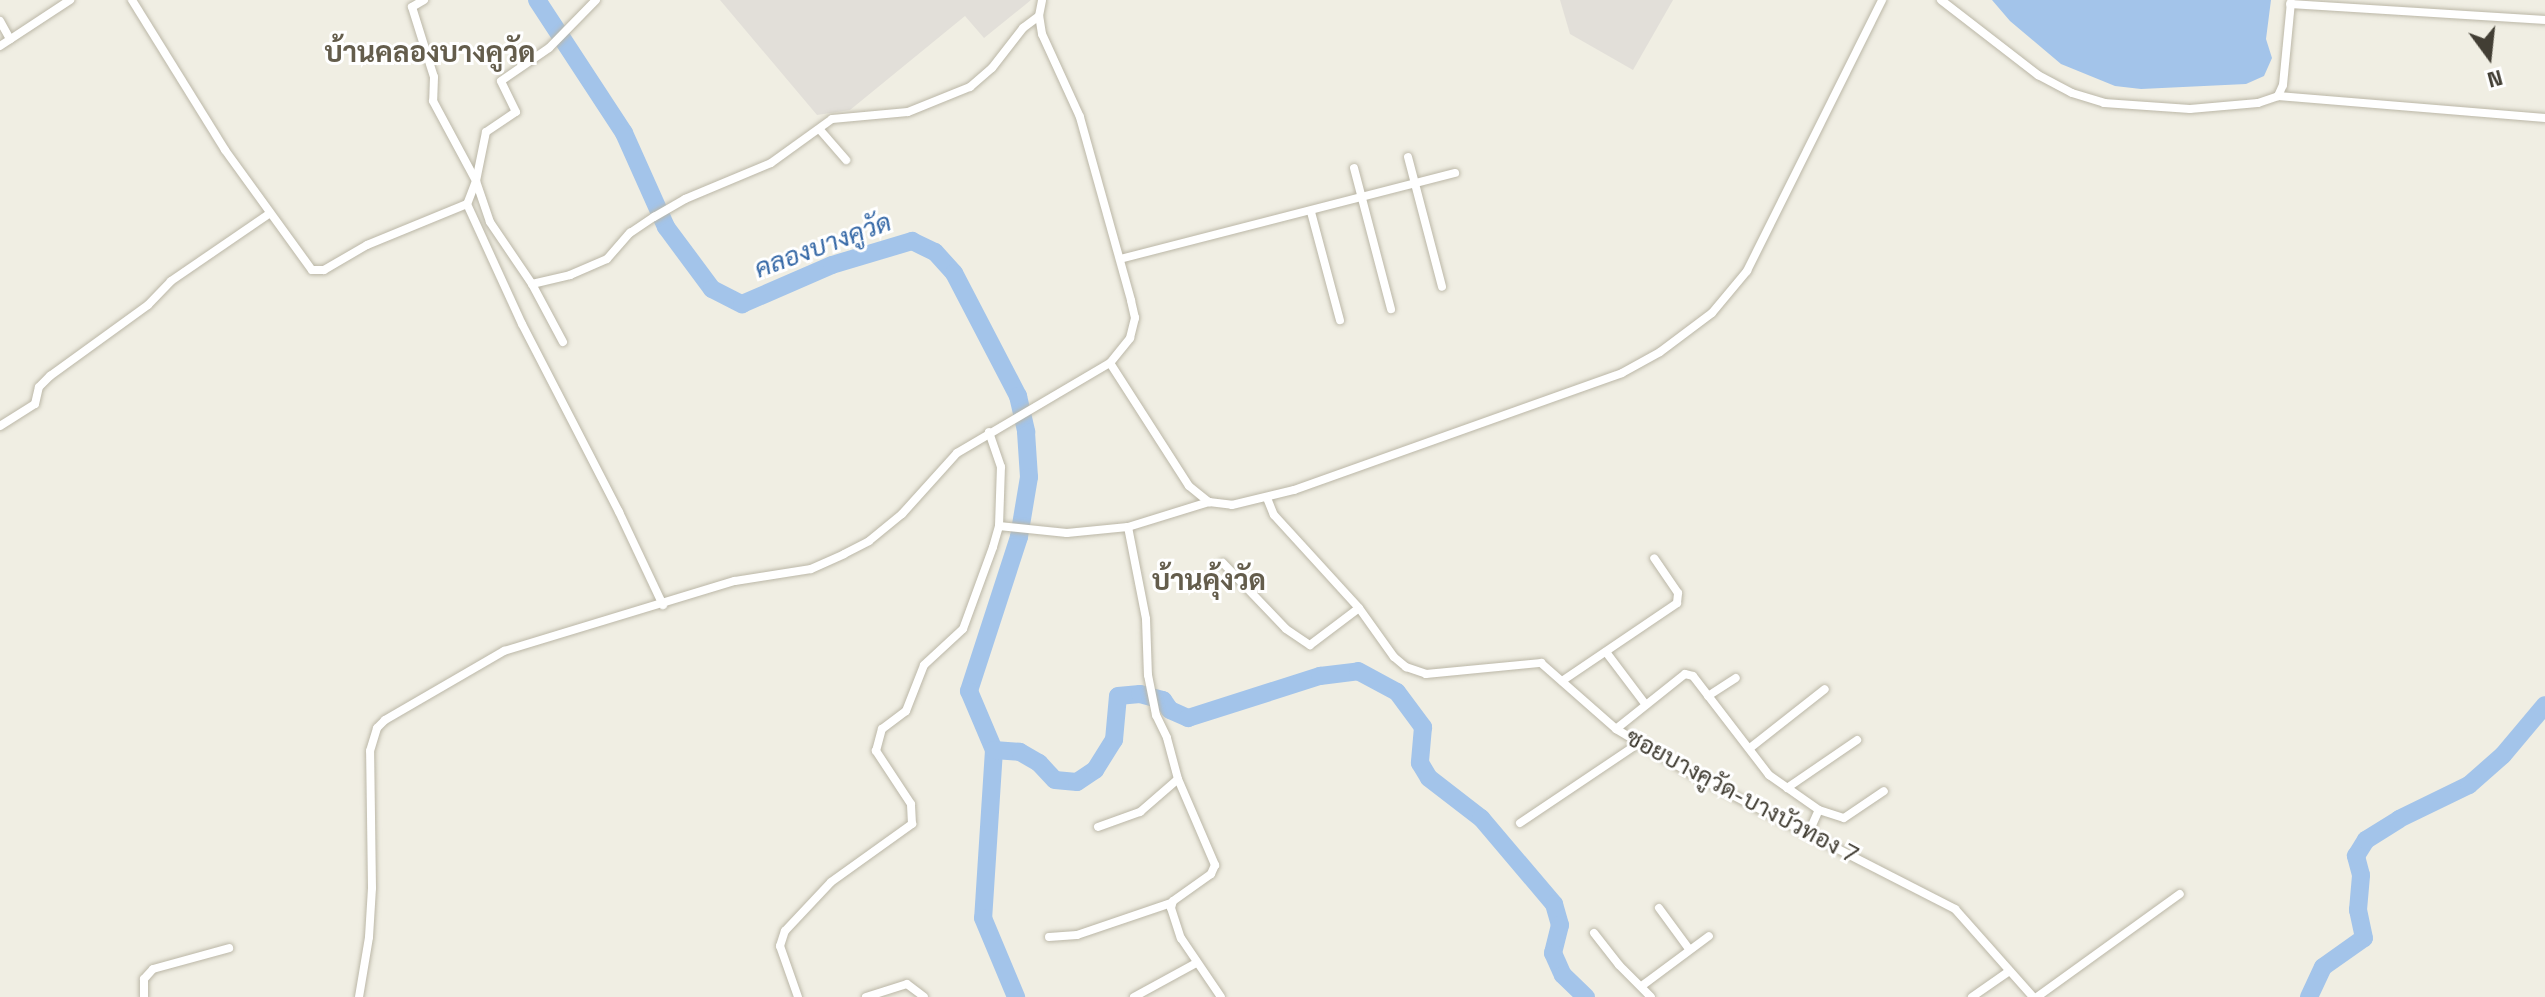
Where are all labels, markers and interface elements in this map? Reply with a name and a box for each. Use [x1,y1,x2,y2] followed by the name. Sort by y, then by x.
[2449,16,2529,96] north arrow
[325,35,535,69] district label: บ้านคลองบางคูวัด
[2484,64,2506,95] text: N
[750,207,896,285] water label: คลองบางคูวัด
[1152,563,1266,597] district label: บ้านคุ้งวัด
[1621,723,1863,869] street label: ซอยบางคูวัด-บางบัวทอง 7

